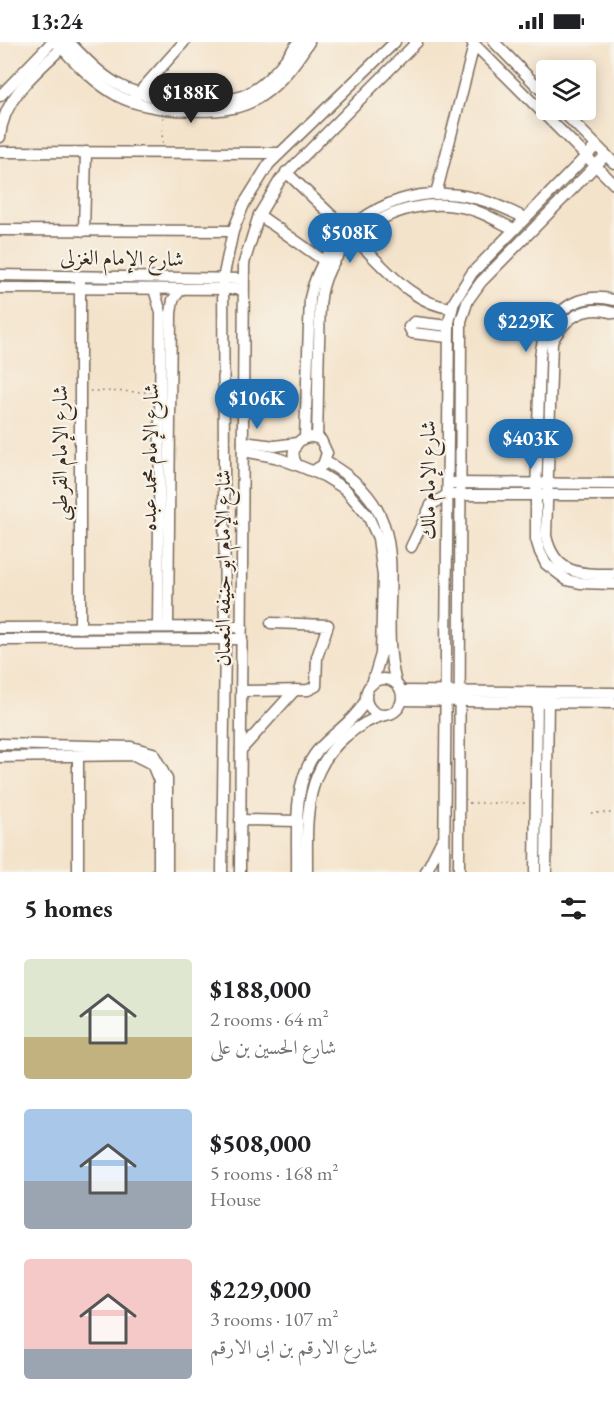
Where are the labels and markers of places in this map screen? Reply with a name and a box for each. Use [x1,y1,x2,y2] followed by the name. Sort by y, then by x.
[149,73,233,124] pin: $188K
[308,213,392,264] pin: $508K
[484,302,568,353] pin: $229K
[215,379,299,430] pin: $106K
[489,419,573,470] pin: $403K

